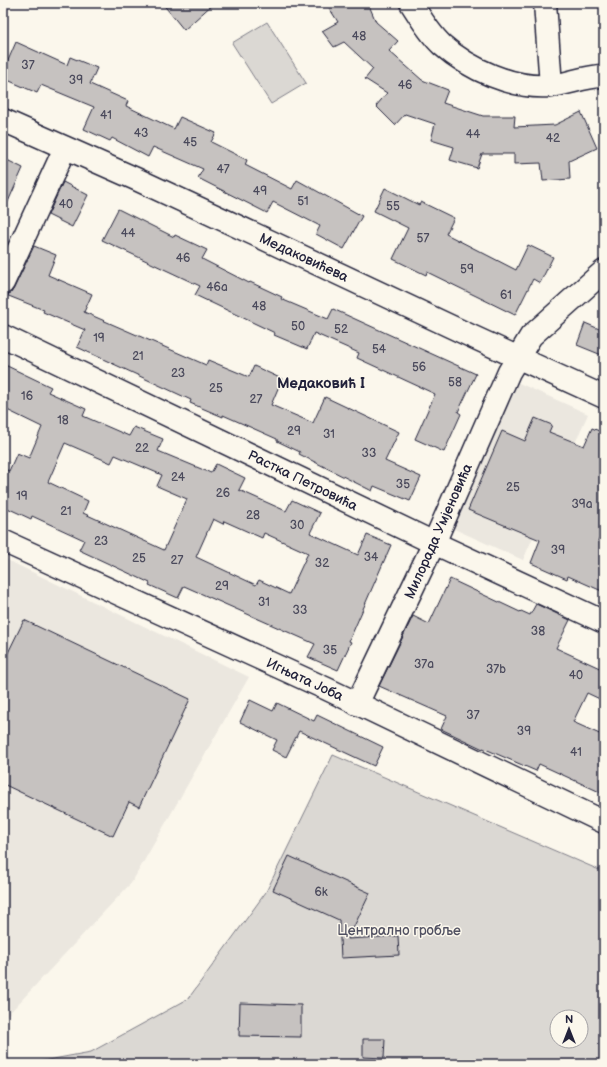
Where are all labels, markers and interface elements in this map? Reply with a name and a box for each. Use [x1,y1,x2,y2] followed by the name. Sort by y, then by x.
[352,29,366,44] house number: 48
[21,58,35,73] house number: 37
[69,73,83,88] house number: 39
[398,78,412,93] house number: 46
[100,108,112,123] house number: 41
[134,126,148,141] house number: 43
[466,127,481,142] house number: 44
[546,131,560,146] house number: 42
[183,135,197,150] house number: 45
[216,162,230,177] house number: 47
[253,184,267,199] house number: 49
[297,194,309,209] house number: 51
[59,197,73,212] house number: 40
[386,199,400,214] house number: 55
[121,226,136,241] house number: 44
[257,229,352,286] street label: Медаковићева
[417,231,429,246] house number: 57
[176,251,190,266] house number: 46
[460,262,474,277] house number: 59
[206,280,228,295] house number: 46a
[500,288,512,303] house number: 61
[252,299,266,314] house number: 48
[291,319,305,334] house number: 50
[334,322,348,337] house number: 52
[93,331,105,346] house number: 19
[372,342,387,357] house number: 54
[132,349,144,364] house number: 21
[412,360,426,375] house number: 56
[171,366,185,381] house number: 23
[277,374,365,393] district label: Медаковић I
[448,375,462,390] house number: 58
[209,381,223,396] house number: 25
[21,389,33,404] house number: 16
[250,392,263,407] house number: 27
[57,413,69,428] house number: 18
[287,424,301,439] house number: 29
[323,427,335,442] house number: 31
[135,441,149,456] house number: 22
[245,446,361,515] street label: Растка Петровића
[362,446,376,461] house number: 33
[401,460,476,602] street label: Милорада Умјеновића
[171,470,186,485] house number: 24
[396,477,410,492] house number: 35
[506,480,520,495] house number: 25
[216,486,230,501] house number: 26
[16,489,28,504] house number: 19
[571,497,593,512] house number: 39a
[60,504,72,519] house number: 21
[246,508,260,523] house number: 28
[290,518,304,533] house number: 30
[94,534,108,549] house number: 23
[551,543,565,558] house number: 39
[364,550,379,565] house number: 34
[132,551,146,566] house number: 25
[171,553,184,568] house number: 27
[315,556,329,571] house number: 32
[215,579,229,594] house number: 29
[258,595,270,610] house number: 31
[293,603,307,618] house number: 33
[531,624,545,639] house number: 38
[323,643,337,658] house number: 35
[263,654,347,705] street label: Игњата Јоба
[414,657,434,672] house number: 37a
[486,662,506,677] house number: 37b
[569,668,583,683] house number: 40
[466,708,480,723] house number: 37
[517,724,531,739] house number: 39
[570,745,582,760] house number: 41
[314,885,328,900] house number: 6k
[337,922,461,939] park label: Централно гробље
[549,1009,589,1049] north arrow
[565,1013,573,1026] text: N

